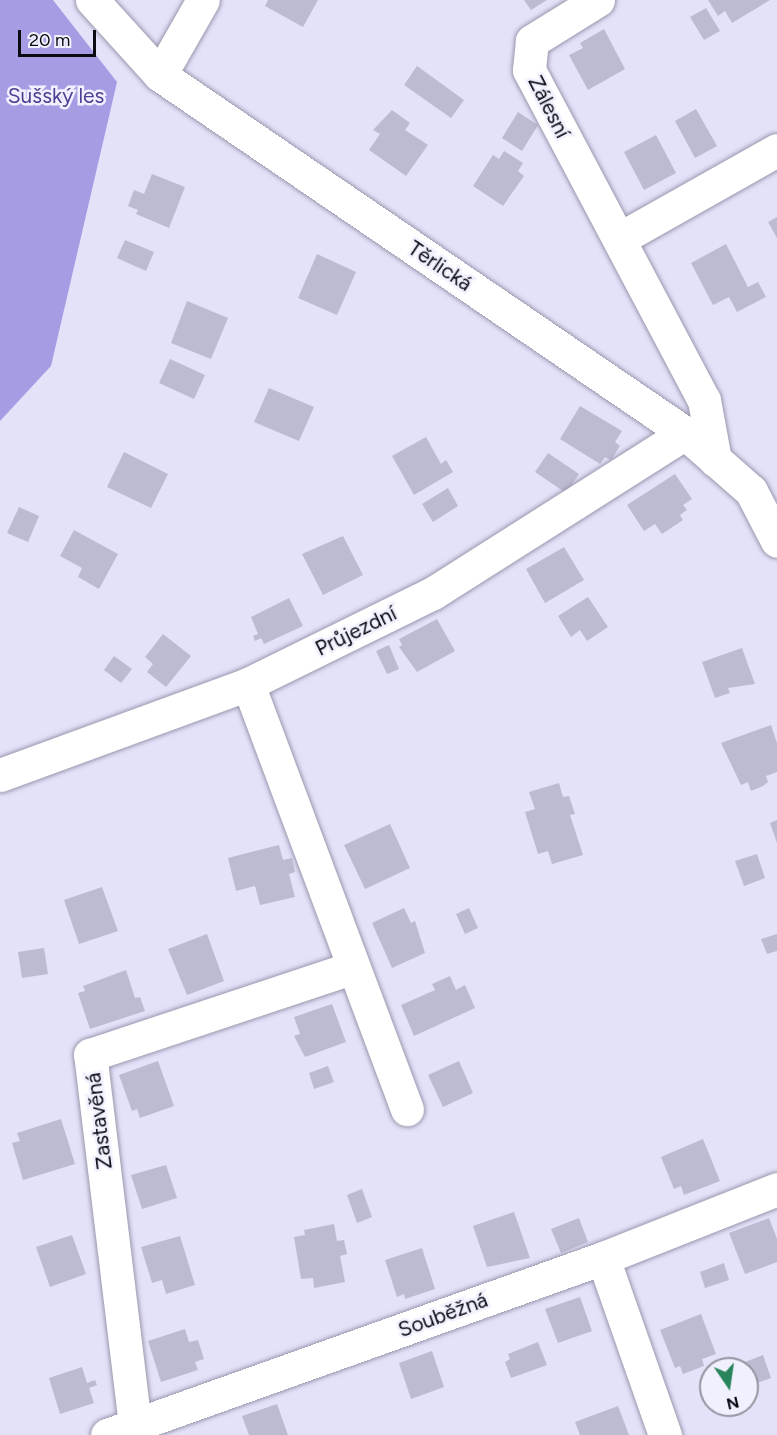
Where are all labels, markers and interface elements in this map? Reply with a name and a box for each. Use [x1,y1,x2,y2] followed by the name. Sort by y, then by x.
[21,18,99,56] scale bar
[29,29,70,51] text: 20 m
[523,72,575,142] street label: Zálesní
[8,83,104,109] park label: Sušský les
[403,236,477,296] street label: Těrlická
[311,601,401,661] street label: Průjezdní
[81,1071,117,1171] street label: Zastavěná
[395,1287,491,1343] street label: Souběžná
[699,1357,759,1417] north arrow
[725,1392,741,1414] text: N

